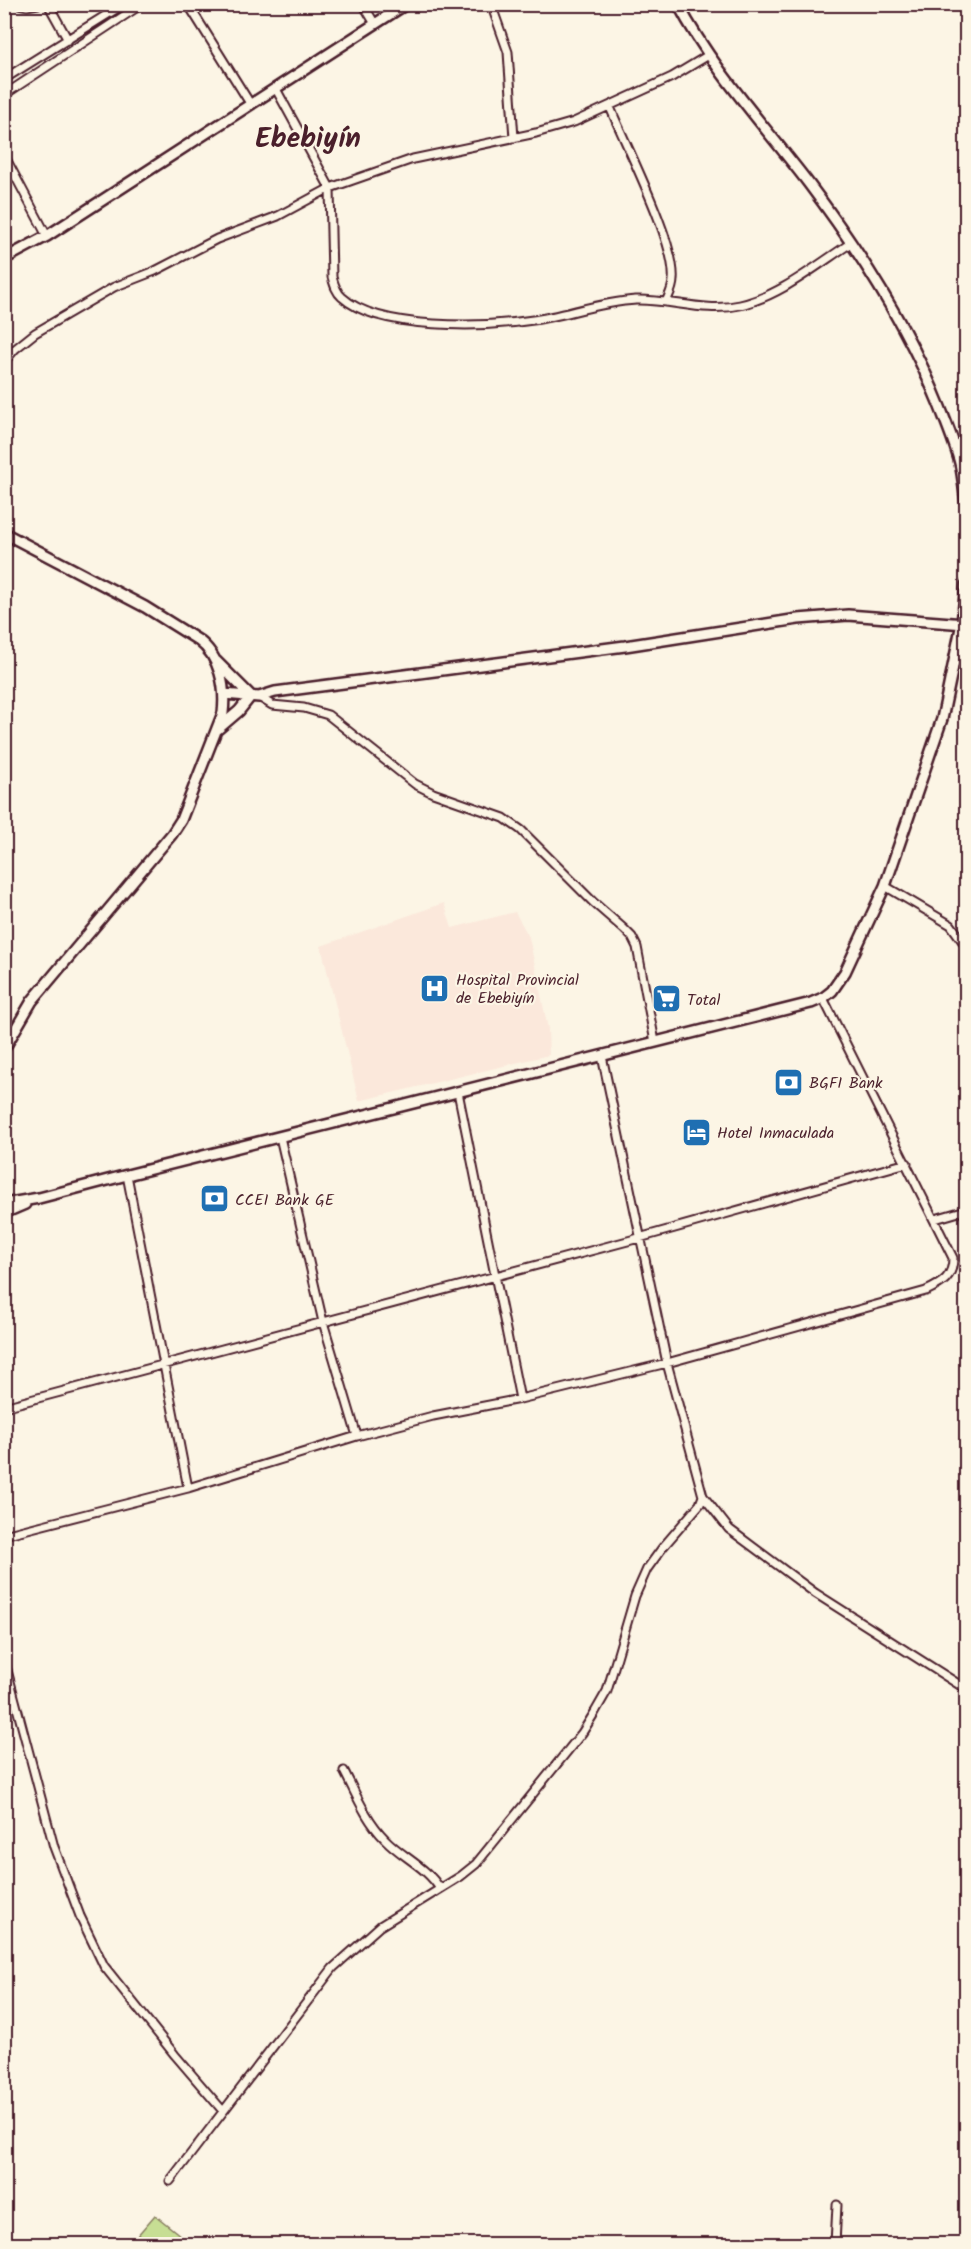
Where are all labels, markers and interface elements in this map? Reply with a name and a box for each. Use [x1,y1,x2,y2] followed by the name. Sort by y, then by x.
[255,117,361,162] district label: Ebebiyín
[456,968,579,1011] place label: Hospital Provincial de Ebebiyín
[419,972,451,1004] hospital icon: Hospital Provincial de Ebebiyín
[650,983,682,1015] supermarket icon: Total
[687,988,721,1013] place label: Total
[772,1066,804,1098] bank icon: BGFI Bank
[809,1071,883,1096] place label: BGFI Bank
[680,1116,712,1148] hotel icon: Hotel Inmaculada
[717,1121,834,1146] place label: Hotel Inmaculada
[198,1183,230,1215] bank icon: CCEI Bank GE
[235,1188,335,1213] place label: CCEI Bank GE

